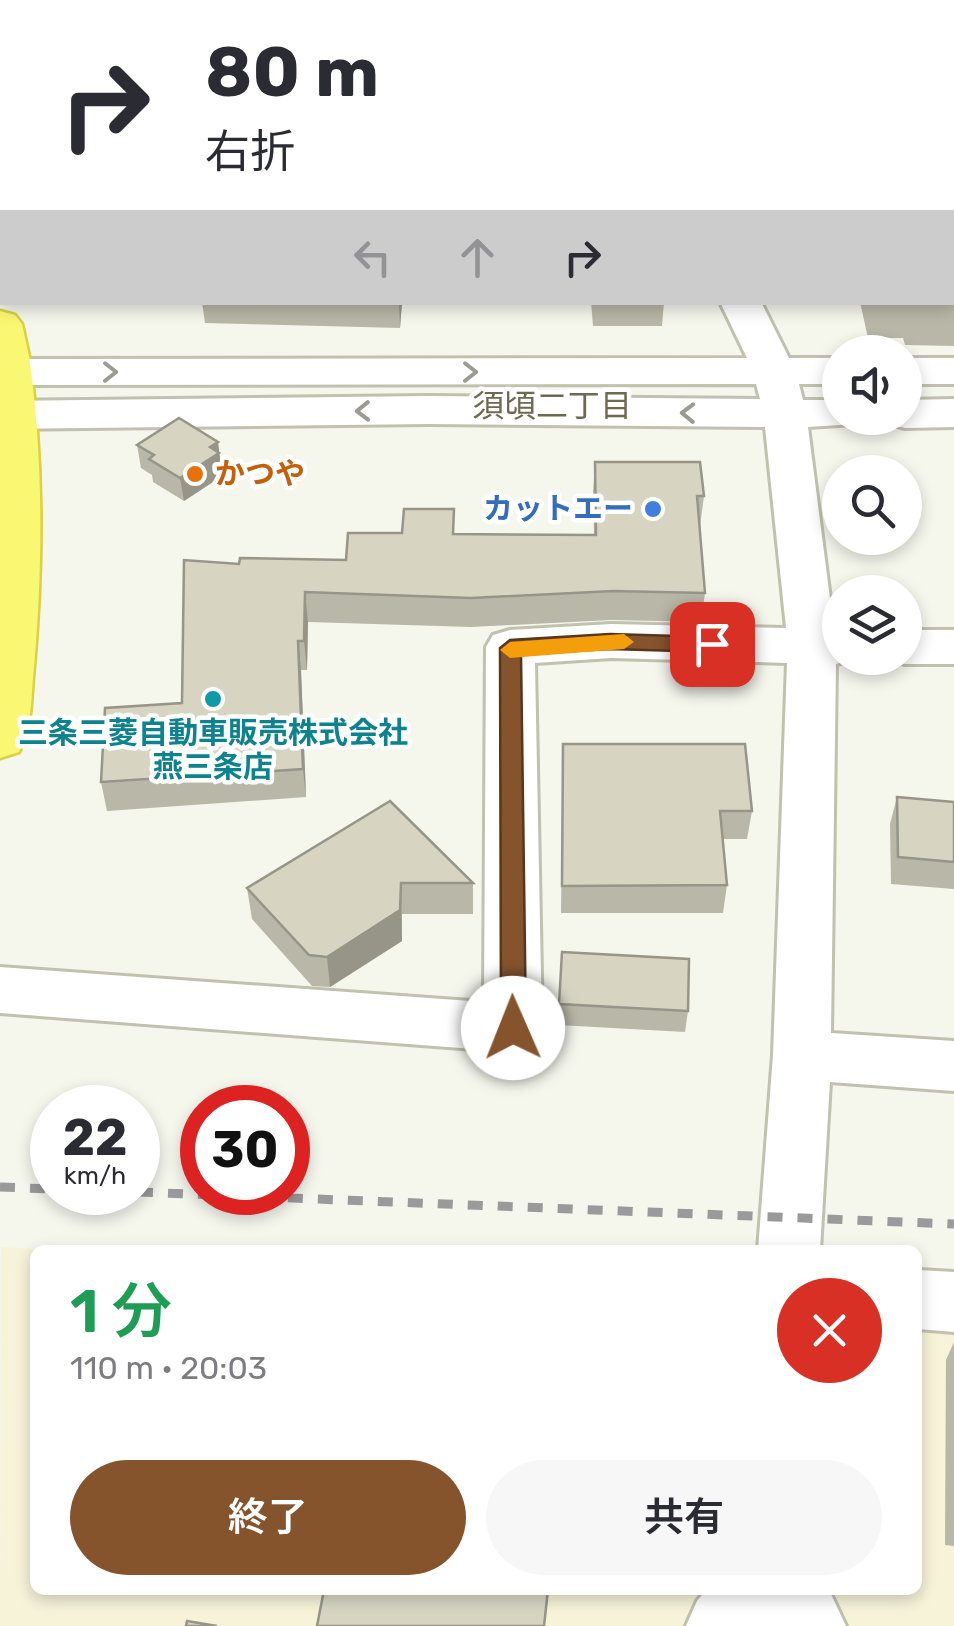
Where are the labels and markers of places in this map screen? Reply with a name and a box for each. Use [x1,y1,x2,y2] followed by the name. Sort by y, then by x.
[215,456,305,492] place label: かつや
[184,463,206,485] marker: かつや
[483,491,633,527] place label: カットエー
[642,498,664,520] marker: カットエー
[670,602,755,687] pin
[202,688,224,710] marker: 三条三菱自動車販売株式会社 燕三条店
[18,715,408,785] place label: 三条三菱自動車販売株式会社 燕三条店

